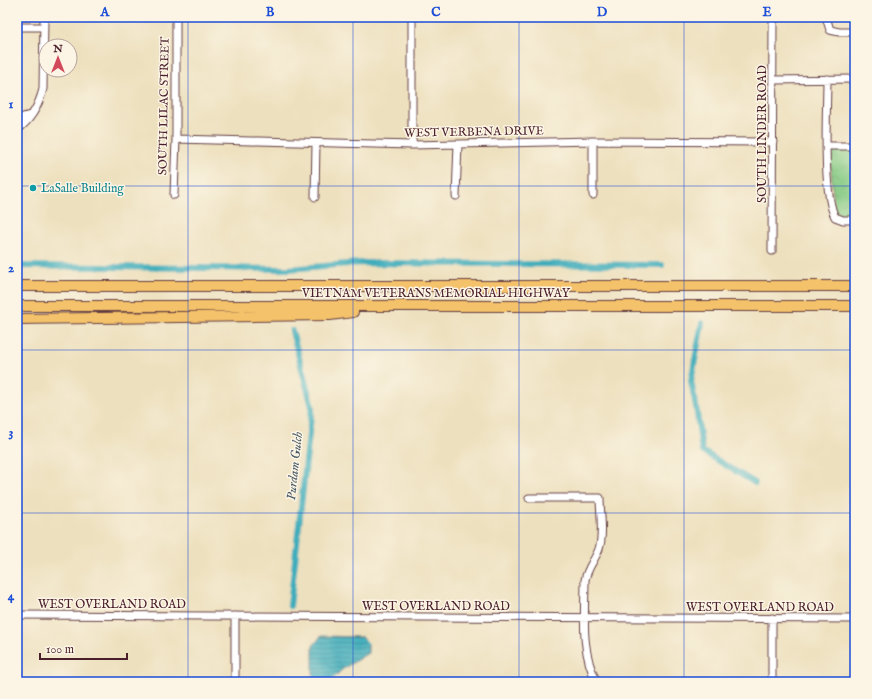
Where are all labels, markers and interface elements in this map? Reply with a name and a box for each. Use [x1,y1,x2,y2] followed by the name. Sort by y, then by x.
[100,4,111,21] text: A
[266,4,275,21] text: B
[431,4,441,21] text: C
[597,4,608,21] text: D
[762,4,772,21] text: E
[155,36,173,175] street label: SOUTH LILAC STREET
[38,38,78,78] north arrow
[52,42,63,56] text: N
[755,65,770,203] street label: SOUTH LINDER ROAD
[9,96,14,113] text: 1
[404,123,544,141] street label: WEST VERBENA DRIVE
[41,181,124,196] place label: LaSalle Building
[28,183,38,193] marker: LaSalle Building
[8,260,14,277] text: 2
[301,286,571,301] street label: VIETNAM VETERANS MEMORIAL HIGHWAY
[9,424,14,441] text: 3
[283,430,307,501] water label: Purdam Gulch
[8,588,15,605] text: 4
[38,597,186,612] street label: WEST OVERLAND ROAD
[362,599,510,614] street label: WEST OVERLAND ROAD
[686,600,834,615] street label: WEST OVERLAND ROAD
[40,635,127,661] scale bar
[46,642,74,657] text: 100 m

